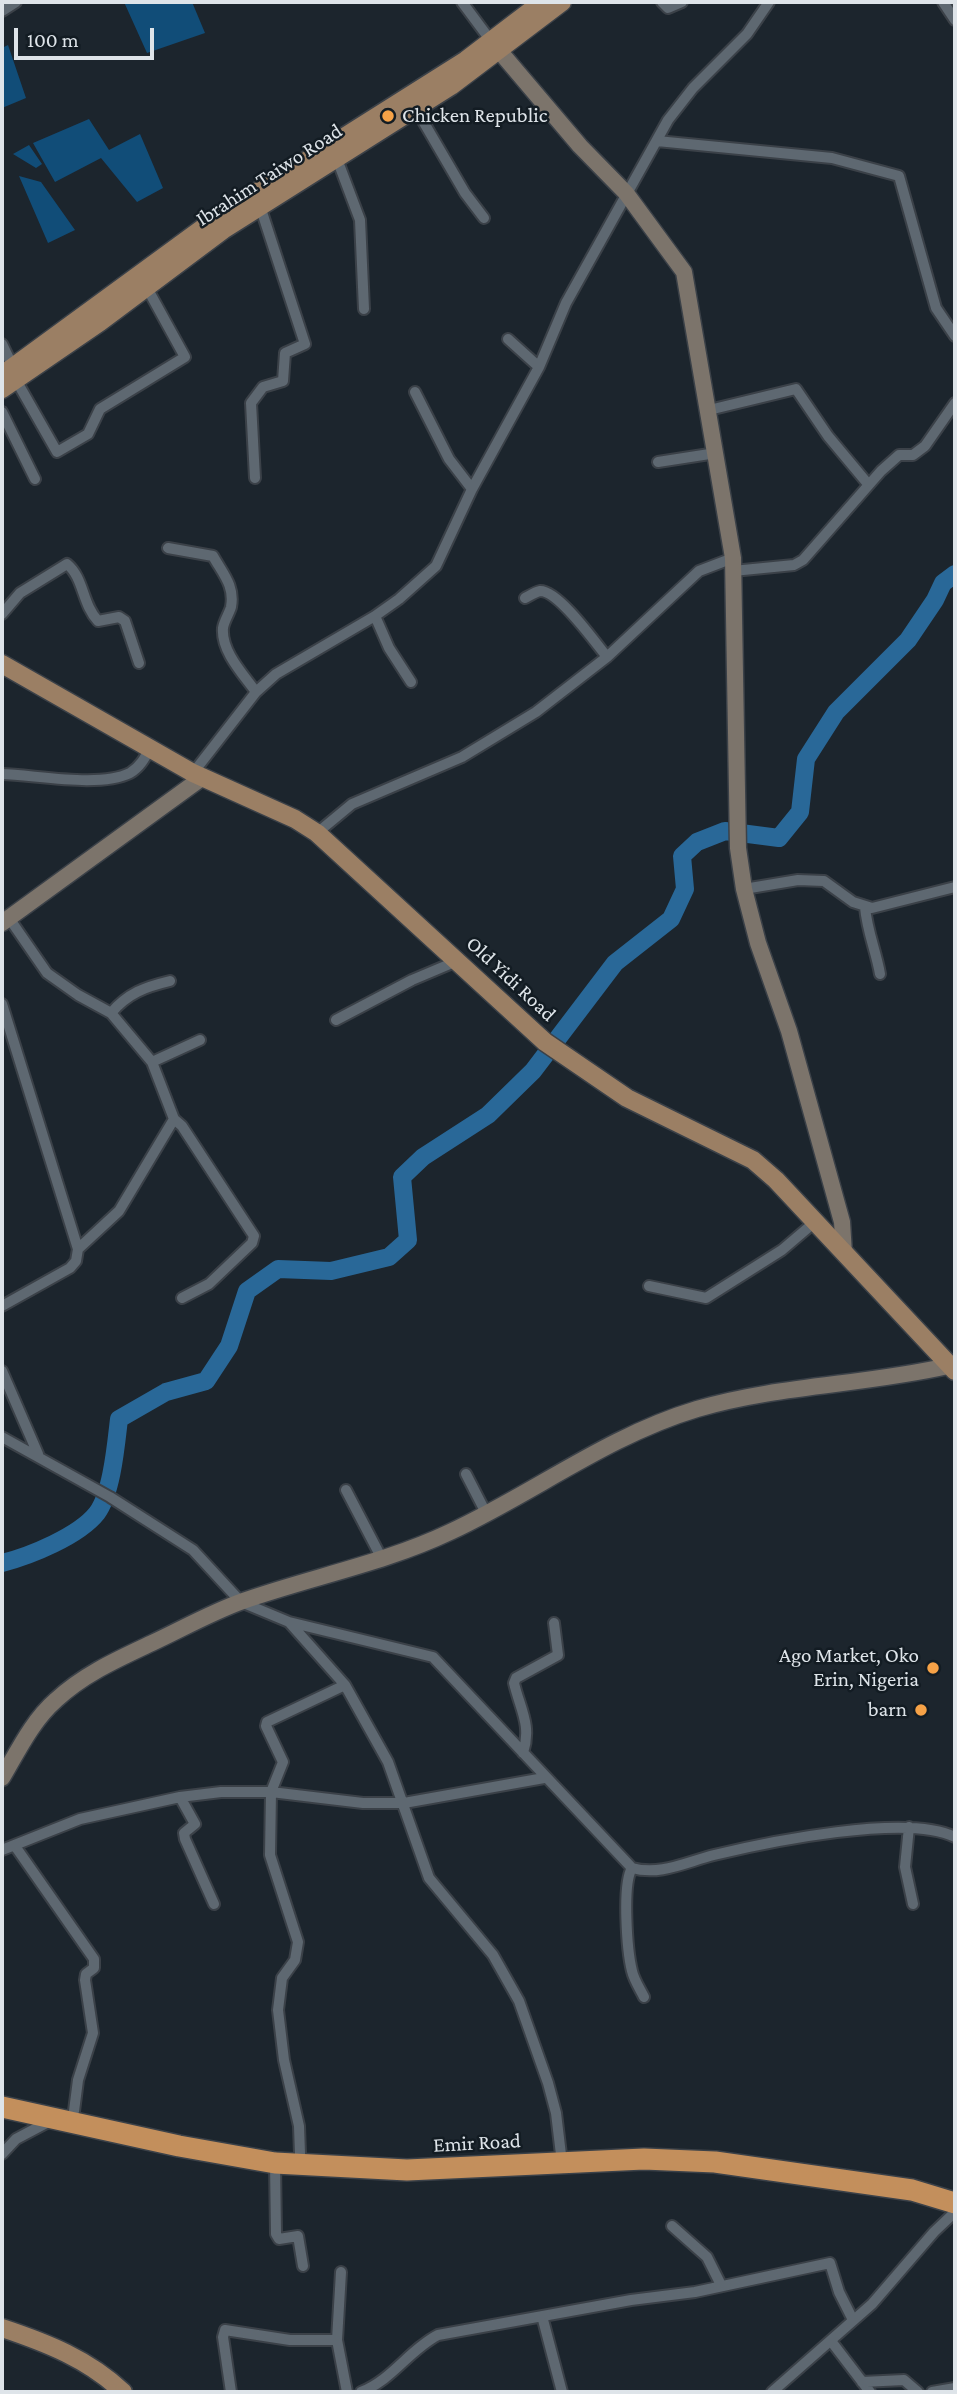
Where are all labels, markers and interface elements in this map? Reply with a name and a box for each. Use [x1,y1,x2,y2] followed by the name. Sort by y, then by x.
[18,14,158,58] scale bar
[27,28,79,52] text: 100 m
[402,103,547,129] place label: Chicken Republic
[380,108,396,124] marker: Chicken Republic
[191,118,347,232] street label: Ibrahim Taiwo Road
[461,931,561,1027] street label: Old Yidi Road
[779,1643,919,1693] place label: Ago Market, Oko Erin, Nigeria
[925,1660,941,1676] marker: Ago Market, Oko Erin, Nigeria
[868,1697,907,1723] place label: barn
[913,1702,929,1718] marker: barn
[433,2128,521,2158] street label: Emir Road

